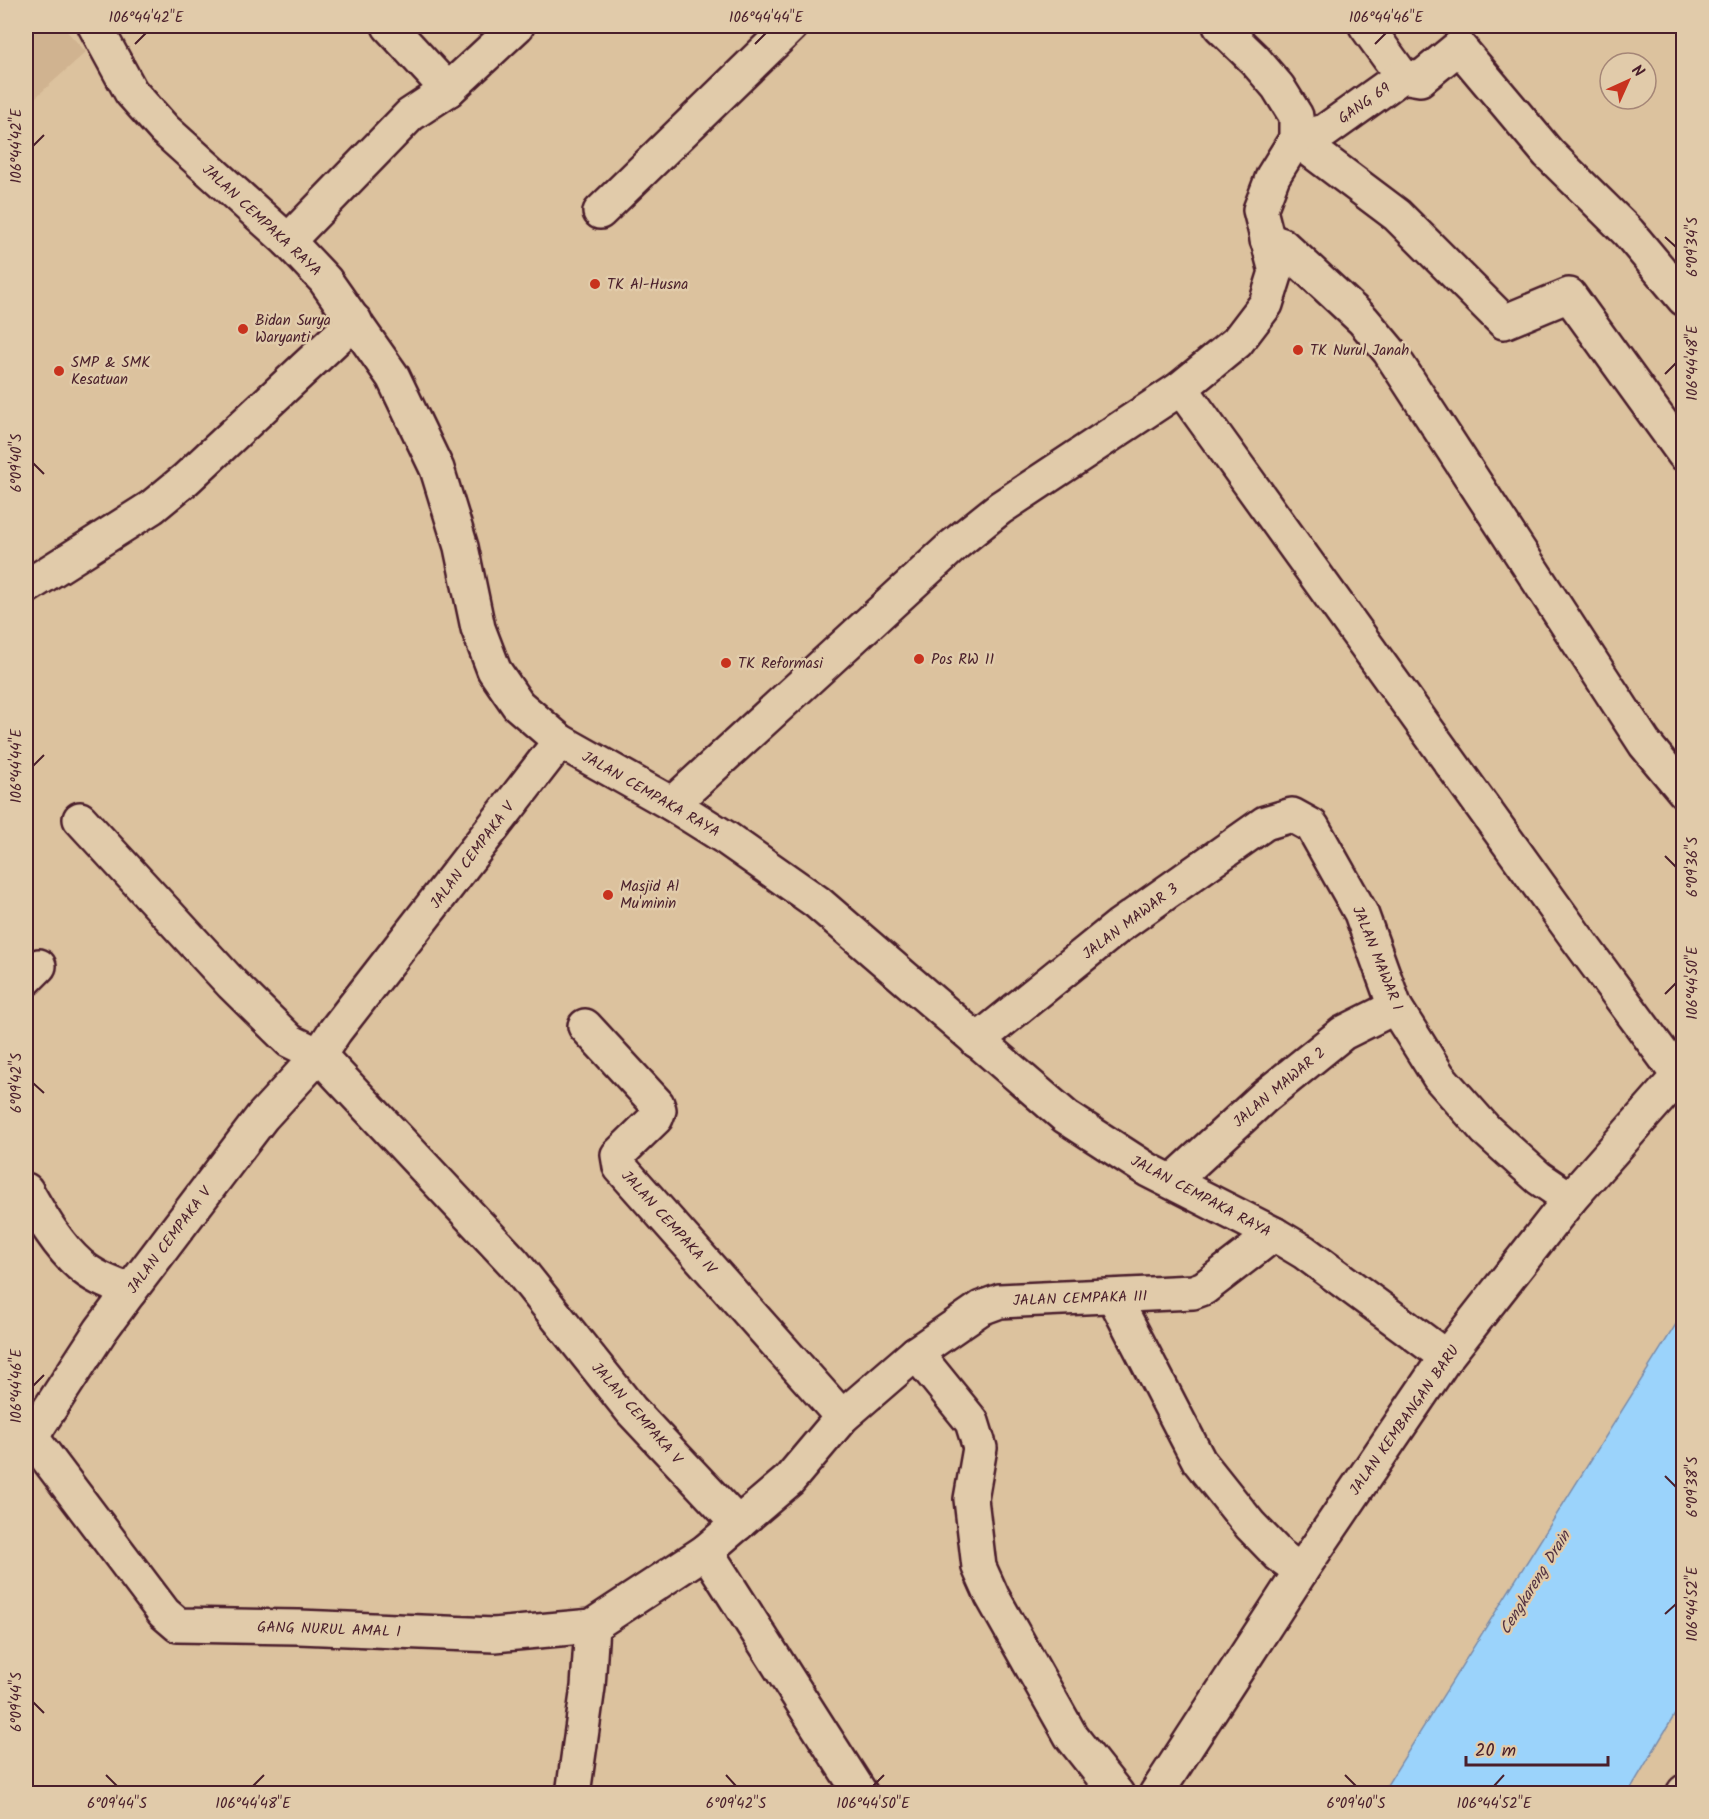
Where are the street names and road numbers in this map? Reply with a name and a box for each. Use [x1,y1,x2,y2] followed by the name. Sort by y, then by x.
[1333,77,1396,131] street label: GANG 69
[196,159,327,283] street label: JALAN CEMPAKA RAYA
[577,745,724,844] street label: JALAN CEMPAKA RAYA
[425,796,522,914] street label: JALAN CEMPAKA V
[1078,877,1184,966] street label: JALAN MAWAR 3
[1345,902,1409,1015] street label: JALAN MAWAR 1
[1228,1042,1331,1134] street label: JALAN MAWAR 2
[1126,1150,1275,1244] street label: JALAN CEMPAKA RAYA
[615,1165,722,1281] street label: JALAN CEMPAKA IV
[122,1181,219,1299] street label: JALAN CEMPAKA V
[1012,1285,1148,1313] street label: JALAN CEMPAKA III
[1344,1340,1466,1501] street label: JALAN KEMBANGAN BARU
[585,1357,688,1471] street label: JALAN CEMPAKA V
[257,1615,401,1645] street label: GANG NURUL AMAL 1

